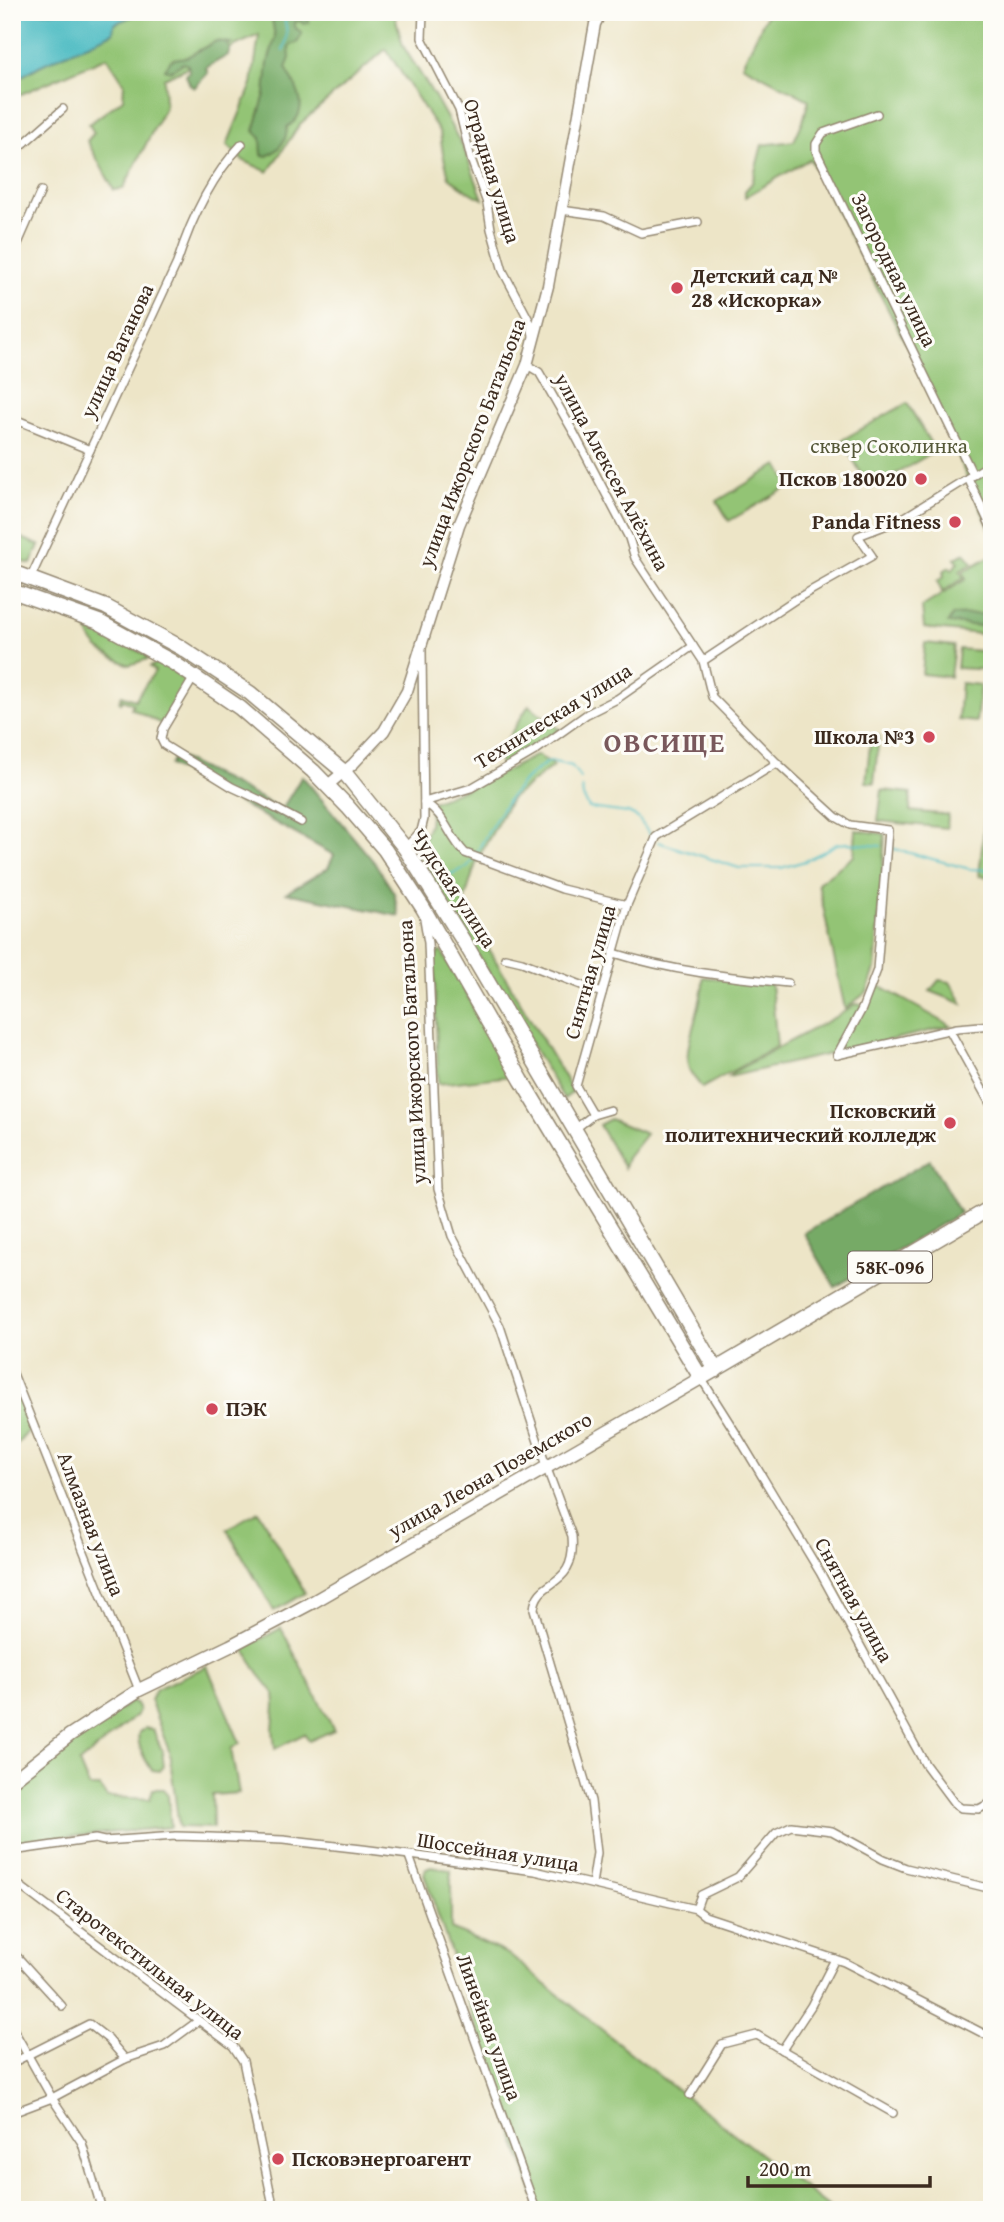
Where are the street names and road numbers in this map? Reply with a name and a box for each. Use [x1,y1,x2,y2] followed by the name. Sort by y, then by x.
[456,95,529,247] street label: Отрадная улица
[844,187,945,352] street label: Загородная улица
[71,278,161,424] street label: улица Ваганова
[409,314,533,573] street label: улица Ижорского Батальона
[547,366,678,576] street label: улица Алексея Алёхина
[468,655,637,777] street label: Техническая улица
[404,822,505,954] street label: Чудская улица
[556,901,624,1043] street label: Снятная улица
[389,919,434,1186] street label: улица Ижорского Батальона
[848,1252,932,1282] road number: 58К-096
[381,1403,597,1546] street label: улица Леона Поземского
[50,1447,133,1601] street label: Алмазная улица
[807,1532,902,1668] street label: Снятная улица
[415,1823,581,1880] street label: Шоссейная улица
[49,1880,251,2047] street label: Старотекстильная улица
[448,1949,530,2105] street label: Линейная улица

